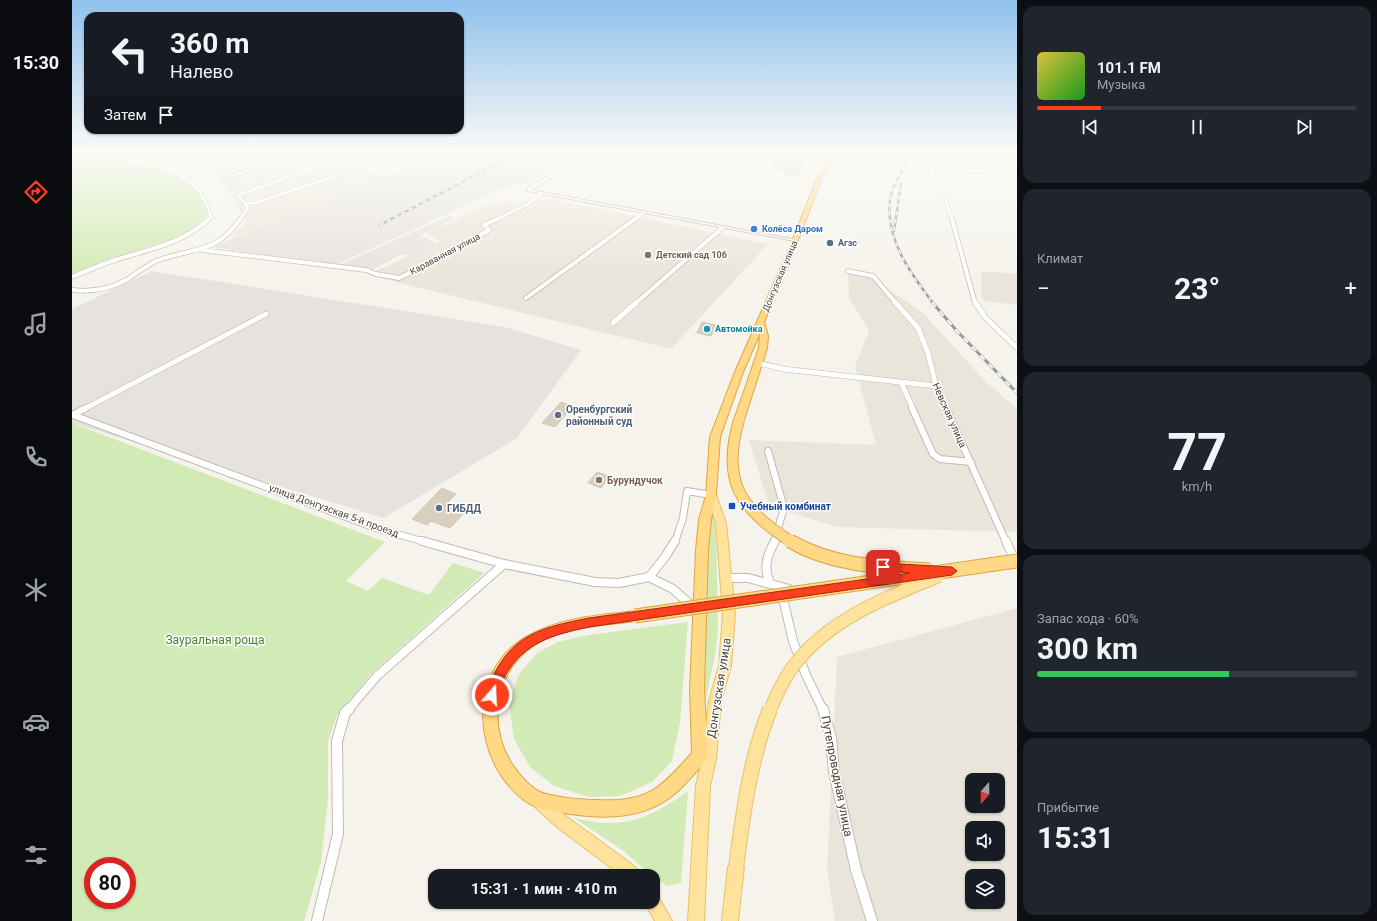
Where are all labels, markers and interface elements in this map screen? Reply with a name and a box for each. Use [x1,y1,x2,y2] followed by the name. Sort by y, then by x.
[170,27,249,60] text: 360 m
[104,28,156,80] icon: left
[13,52,59,73] text: 15:30
[1097,59,1161,77] text: 101.1 FM
[170,61,233,82] text: Налево
[1097,77,1145,92] text: Музыка
[155,104,177,126] icon: arrive
[104,106,147,124] text: Затем
[1079,116,1101,138] icon: previous
[1186,116,1208,138] icon: pause
[1293,116,1315,138] icon: next
[22,178,50,206] icon: directions
[749,224,759,234] marker: Колёса Даром
[762,224,823,234] place label: Колёса Даром
[408,231,482,277] street label: Караванная улица
[825,238,835,248] marker: Агзс
[838,238,857,248] place label: Агзс
[761,239,799,313] street label: Донгузская улица
[643,250,653,260] marker: Детский сад 106
[656,250,727,260] place label: Детский сад 106
[1037,251,1083,266] text: Климат
[1174,271,1220,306] text: 23°
[1037,276,1050,301] text: −
[1345,276,1357,301] text: +
[22,310,50,338] icon: music
[702,324,712,334] marker: Автомойка
[715,324,763,334] place label: Автомойка
[930,381,969,449] street label: Невская улица
[566,404,633,427] place label: Оренбургский районный суд
[553,410,563,420] marker: Оренбургский районный суд
[1167,422,1227,483] text: 77
[22,443,50,471] icon: phone
[594,475,604,485] marker: Бурундучок
[607,475,663,486] place label: Бурундучок
[1182,479,1212,494] text: km/h
[268,482,400,539] street label: улица Донгузская 5-й проезд
[727,501,737,511] marker: Учебный комбинат
[740,501,831,512] place label: Учебный комбинат
[434,503,444,513] marker: ГИБДД
[447,503,481,514] place label: ГИБДД
[866,550,900,584] pin
[872,556,894,578] icon: arrive
[22,576,50,604] icon: climate
[1037,611,1139,626] text: Запас хода · 60%
[1037,631,1138,666] text: 300 km
[165,633,265,647] park label: Зауральная роща
[704,637,734,739] street label: Донгузская улица
[471,674,513,716] position arrow
[22,708,50,736] icon: car
[818,714,856,838] street label: Путепроводная улица
[965,773,1005,813] north arrow
[965,773,1005,909] map controls
[1037,800,1099,815] text: Прибытие
[1037,820,1114,855] text: 15:31
[965,821,1005,861] button: sound
[22,841,50,869] icon: filters
[84,857,136,909] speed limit sign: 80
[965,869,1005,909] button: layers
[471,880,617,898] text: 15:31 · 1 мин · 410 m

